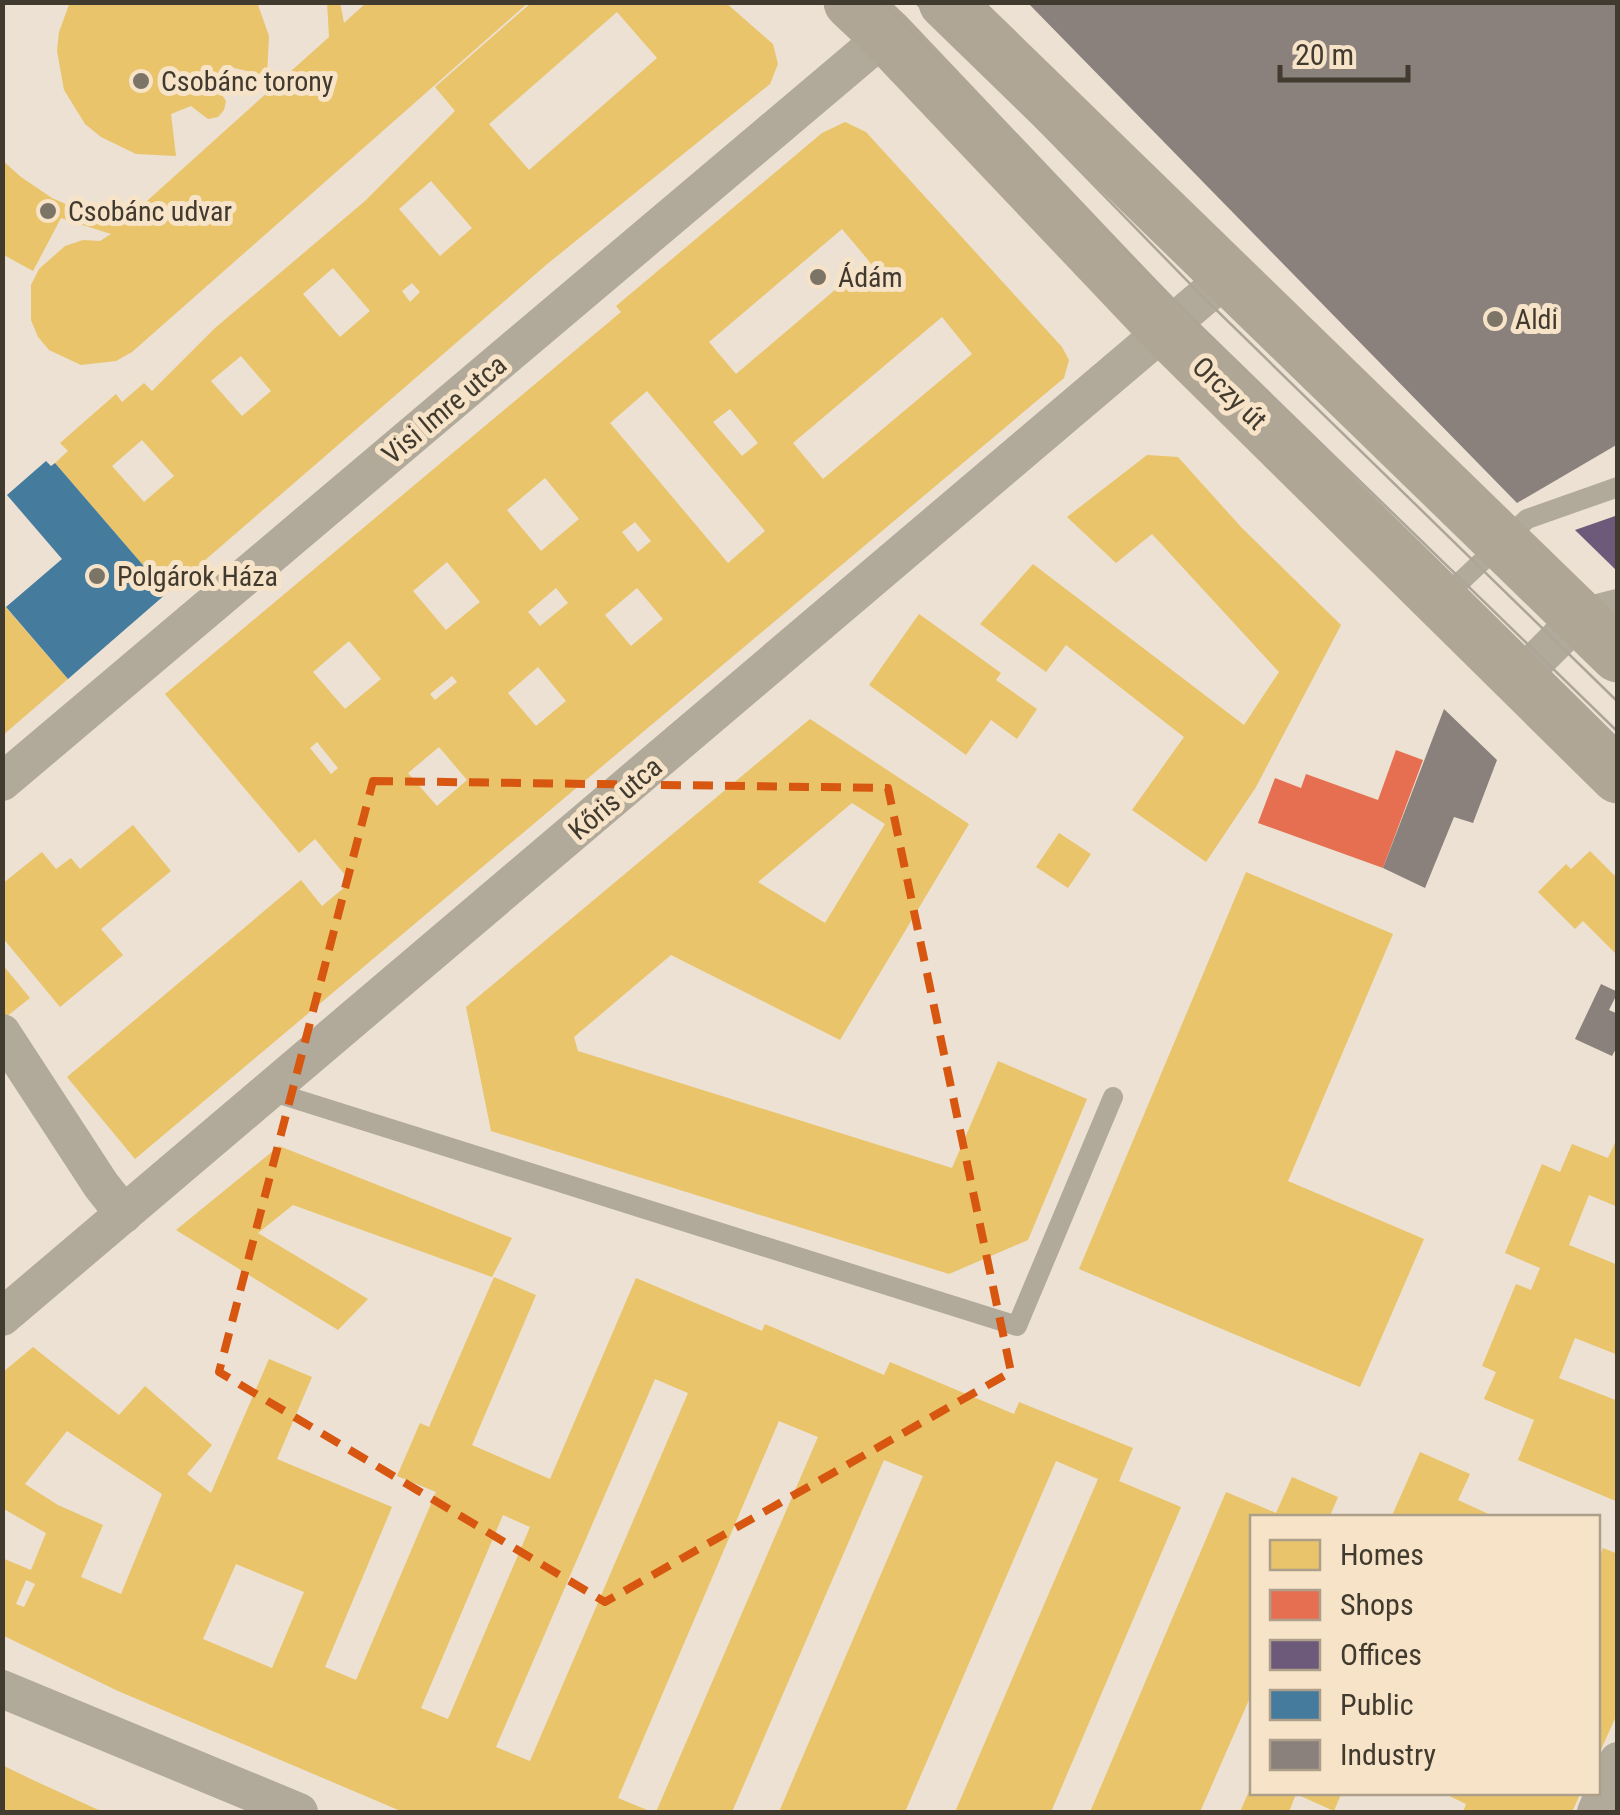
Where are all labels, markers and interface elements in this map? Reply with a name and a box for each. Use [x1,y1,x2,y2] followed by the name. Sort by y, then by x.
[1280,20,1408,82] scale bar
[1295,37,1354,72] text: 20 m
[161,65,334,98] place label: Csobánc torony
[130,70,152,92] marker: Csobánc torony
[68,195,232,228] place label: Csobánc udvar
[37,200,59,222] marker: Csobánc udvar
[838,261,903,294] place label: Ádám
[807,266,829,288] marker: Ádám
[1515,303,1558,336] place label: Aldi
[1484,308,1506,330] marker: Aldi
[376,348,513,471] street label: Visi Imre utca
[1186,350,1274,437] street label: Orczy út
[117,560,278,593] place label: Polgárok Háza
[86,565,108,587] marker: Polgárok Háza
[562,750,669,847] street label: Kőris utca
[1250,1515,1600,1795] legend
[1340,1537,1424,1572] text: Homes
[1340,1587,1414,1622] text: Shops
[1340,1637,1422,1672] text: Offices
[1340,1687,1414,1722] text: Public
[1340,1737,1436,1772] text: Industry

